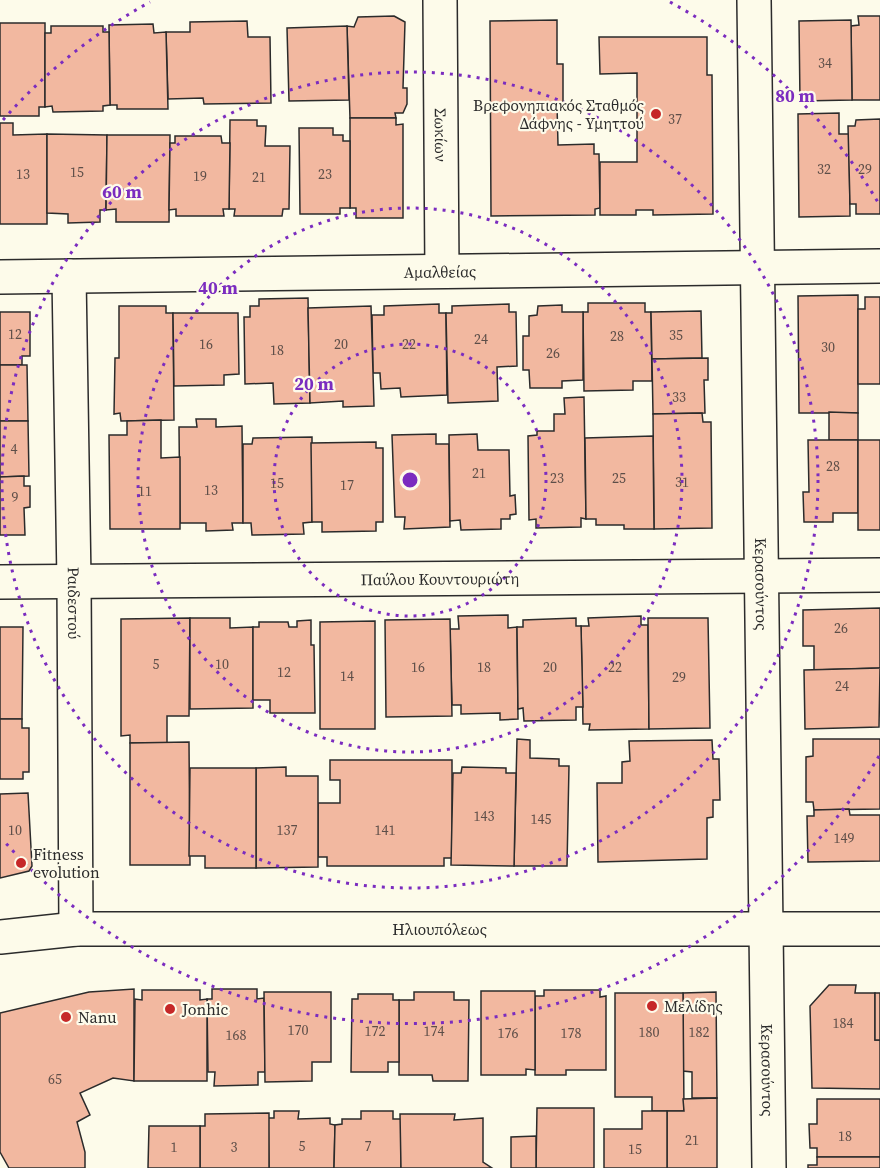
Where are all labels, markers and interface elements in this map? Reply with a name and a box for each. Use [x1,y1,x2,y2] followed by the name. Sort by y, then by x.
[818,53,832,73] house number: 34
[775,83,815,108] text: 80 m
[473,94,644,134] place label: Βρεφονηπιακός Σταθμός Δάφνης - Υμηττού
[649,107,663,121] marker: Βρεφονηπιακός Σταθμός Δάφνης - Υμηττού
[430,108,452,162] street label: Σωκίων
[668,109,682,129] house number: 37
[817,159,831,179] house number: 32
[858,159,872,179] house number: 29
[70,162,84,182] house number: 15
[16,164,30,184] house number: 13
[318,164,332,184] house number: 23
[193,166,207,186] house number: 19
[252,167,266,187] house number: 21
[102,179,142,204] text: 60 m
[404,260,476,283] street label: Αμαλθείας
[198,275,238,300] text: 40 m
[8,324,22,344] house number: 12
[669,325,683,345] house number: 35
[610,326,624,346] house number: 28
[474,329,488,349] house number: 24
[199,334,213,354] house number: 16
[334,334,348,354] house number: 20
[402,334,416,354] house number: 22
[821,337,835,357] house number: 30
[270,340,284,360] house number: 18
[546,343,560,363] house number: 26
[294,371,334,396] text: 20 m
[672,387,686,407] house number: 33
[11,439,18,459] house number: 4
[826,456,840,476] house number: 28
[472,463,486,483] house number: 21
[550,468,564,488] house number: 23
[612,468,626,488] house number: 25
[400,470,420,490] centre of rings
[675,472,689,492] house number: 31
[270,473,284,493] house number: 15
[340,475,354,495] house number: 17
[204,480,218,500] house number: 13
[138,481,152,501] house number: 11
[12,487,19,507] house number: 9
[750,537,773,630] street label: Κερασούντος
[63,567,85,639] street label: Ραιδεστού
[361,567,519,590] street label: Παύλου Κουντουριώτη
[834,618,848,638] house number: 26
[153,654,160,674] house number: 5
[215,654,229,674] house number: 10
[411,657,425,677] house number: 16
[477,657,491,677] house number: 18
[543,657,557,677] house number: 20
[608,657,622,677] house number: 22
[277,662,291,682] house number: 12
[340,666,354,686] house number: 14
[672,667,686,687] house number: 29
[835,676,849,696] house number: 24
[474,806,495,826] house number: 143
[531,809,552,829] house number: 145
[8,820,22,840] house number: 10
[277,820,298,840] house number: 137
[375,820,396,840] house number: 141
[834,828,855,848] house number: 149
[33,843,100,883] place label: Fitness evolution
[14,856,28,870] marker: Fitness evolution
[392,918,487,940] street label: Ηλιουπόλεως
[664,995,723,1017] place label: Μελίδης
[181,998,229,1020] place label: Jonhic
[645,999,659,1013] marker: Μελίδης
[163,1002,177,1016] marker: Jonhic
[78,1006,117,1028] place label: Nanu
[59,1010,73,1024] marker: Nanu
[833,1013,854,1033] house number: 184
[288,1020,309,1040] house number: 170
[365,1021,386,1041] house number: 172
[424,1021,445,1041] house number: 174
[639,1022,660,1042] house number: 180
[689,1022,710,1042] house number: 182
[498,1023,519,1043] house number: 176
[561,1023,582,1043] house number: 178
[756,1023,779,1117] street label: Κερασούντος
[226,1025,247,1045] house number: 168
[48,1069,62,1089] house number: 65
[838,1126,852,1146] house number: 18
[685,1130,699,1150] house number: 21
[299,1136,306,1156] house number: 5
[365,1136,372,1156] house number: 7
[171,1137,178,1157] house number: 1
[231,1137,238,1157] house number: 3
[628,1139,642,1159] house number: 15

